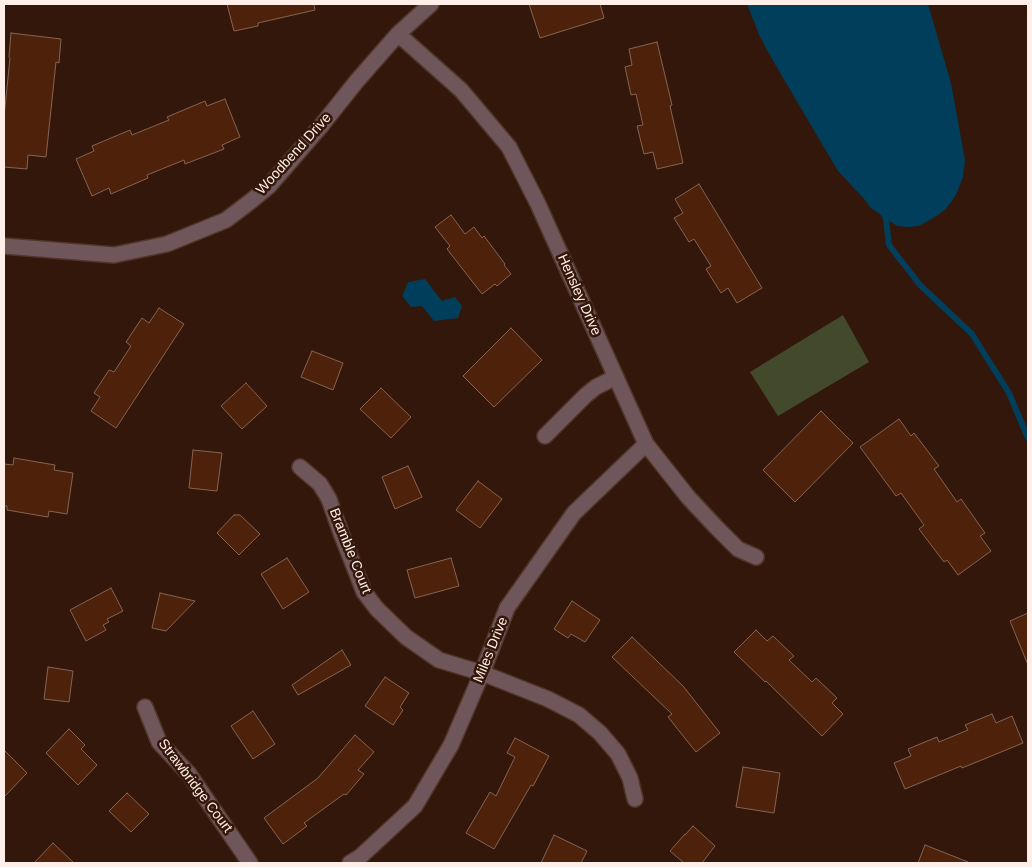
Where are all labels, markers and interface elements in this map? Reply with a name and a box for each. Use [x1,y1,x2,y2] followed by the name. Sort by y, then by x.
[253,110,335,198] street label: Woodbend Drive
[554,252,604,338] street label: Hensley Drive
[325,506,375,596] street label: Bramble Court
[470,615,512,685] street label: Miles Drive
[154,736,236,836] street label: Strawbridge Court

